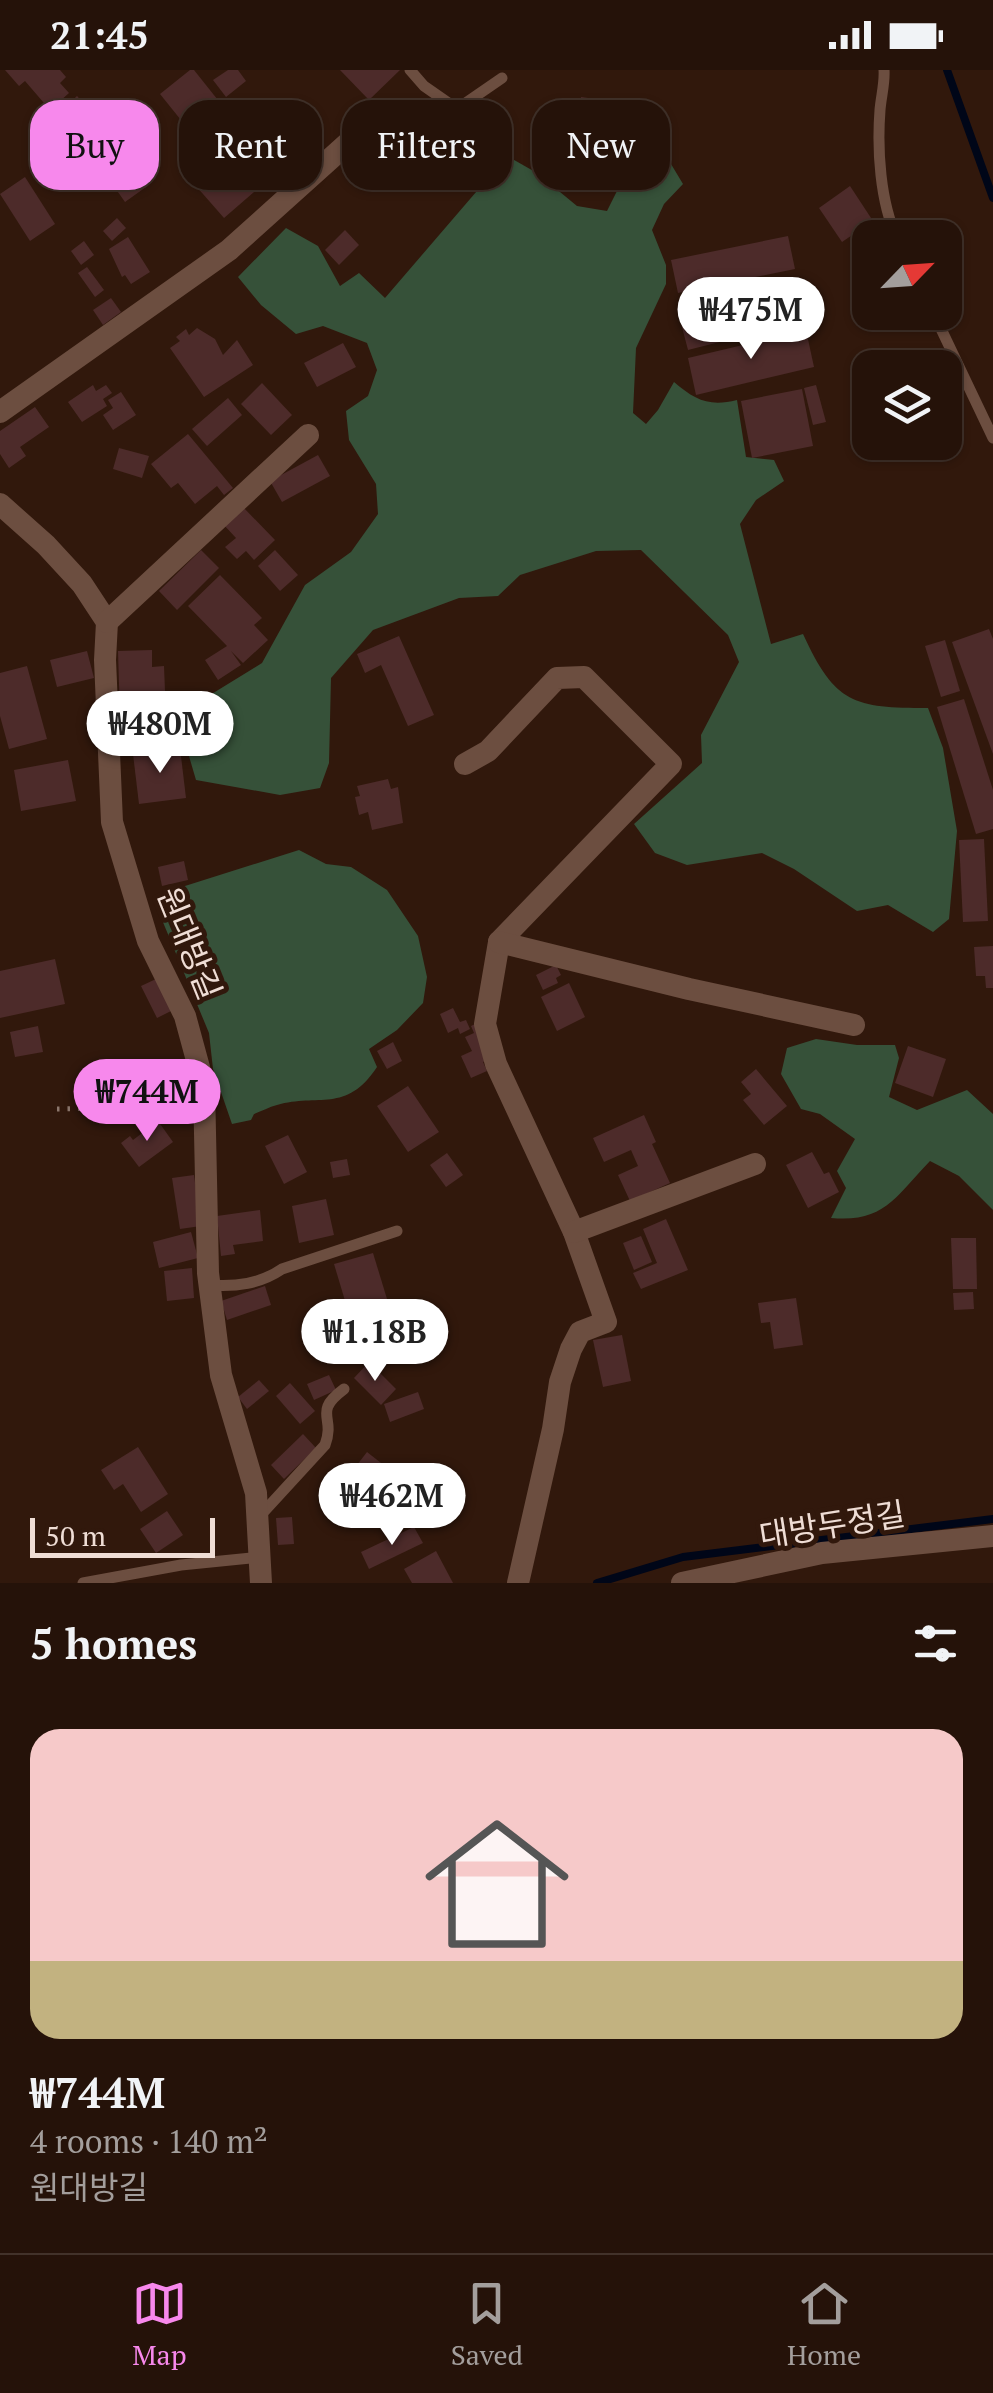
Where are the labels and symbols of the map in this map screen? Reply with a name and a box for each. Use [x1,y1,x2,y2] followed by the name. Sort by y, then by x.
[852,220,962,330] north arrow
[681,277,821,362] pin: ₩475M
[90,691,230,776] pin: ₩480M
[148,881,232,1005] street label: 원대방길
[77,1059,217,1144] pin: ₩744M
[294,1299,456,1384] pin: ₩1.18B
[322,1463,462,1548] pin: ₩462M
[756,1492,908,1556] street label: 대방두정길
[30,1513,215,1558] scale bar

